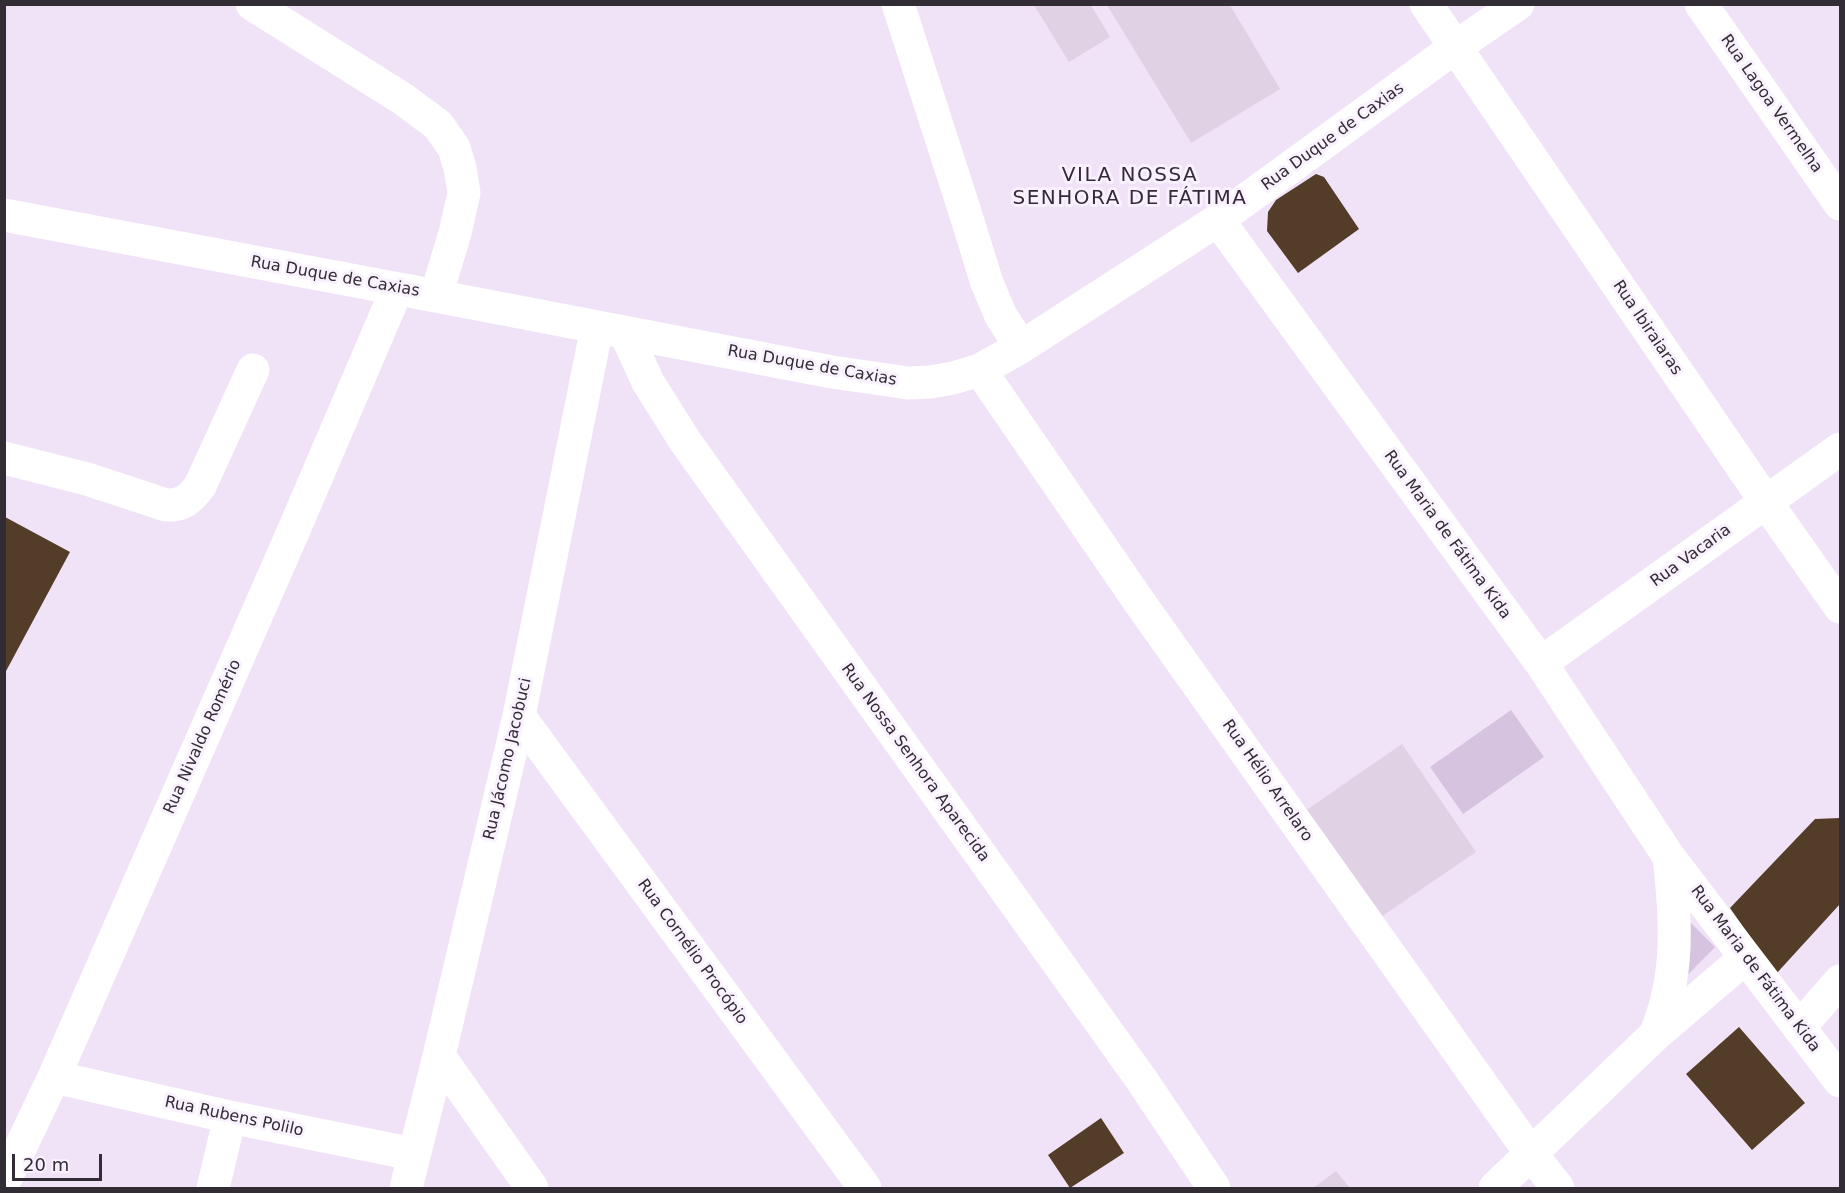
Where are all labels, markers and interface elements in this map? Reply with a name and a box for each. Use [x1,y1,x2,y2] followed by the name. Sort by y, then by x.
[1716,31,1826,177] street label: Rua Lagoa Vermelha
[1258,79,1408,195] street label: Rua Duque de Caxias
[1013,164,1247,211] district label: VILA NOSSA SENHORA DE FÁTIMA
[249,253,421,301] street label: Rua Duque de Caxias
[1608,277,1686,379] street label: Rua Ibiraiaras
[726,342,898,390] street label: Rua Duque de Caxias
[1379,447,1515,623] street label: Rua Maria de Fátima Kida
[1647,520,1735,592] street label: Rua Vacaria
[160,657,246,817] street label: Rua Nivaldo Romério
[837,660,993,866] street label: Rua Nossa Senhora Aparecida
[480,676,536,842] street label: Rua Jácomo Jacobuci
[1218,716,1316,846] street label: Rua Hélio Arrelaro
[633,876,751,1028] street label: Rua Cornélio Procópio
[1686,882,1824,1056] street label: Rua Maria de Fátima Kida
[163,1093,305,1141] street label: Rua Rubens Polilo
[15,1142,105,1180] scale bar
[23,1154,69,1175] text: 20 m

